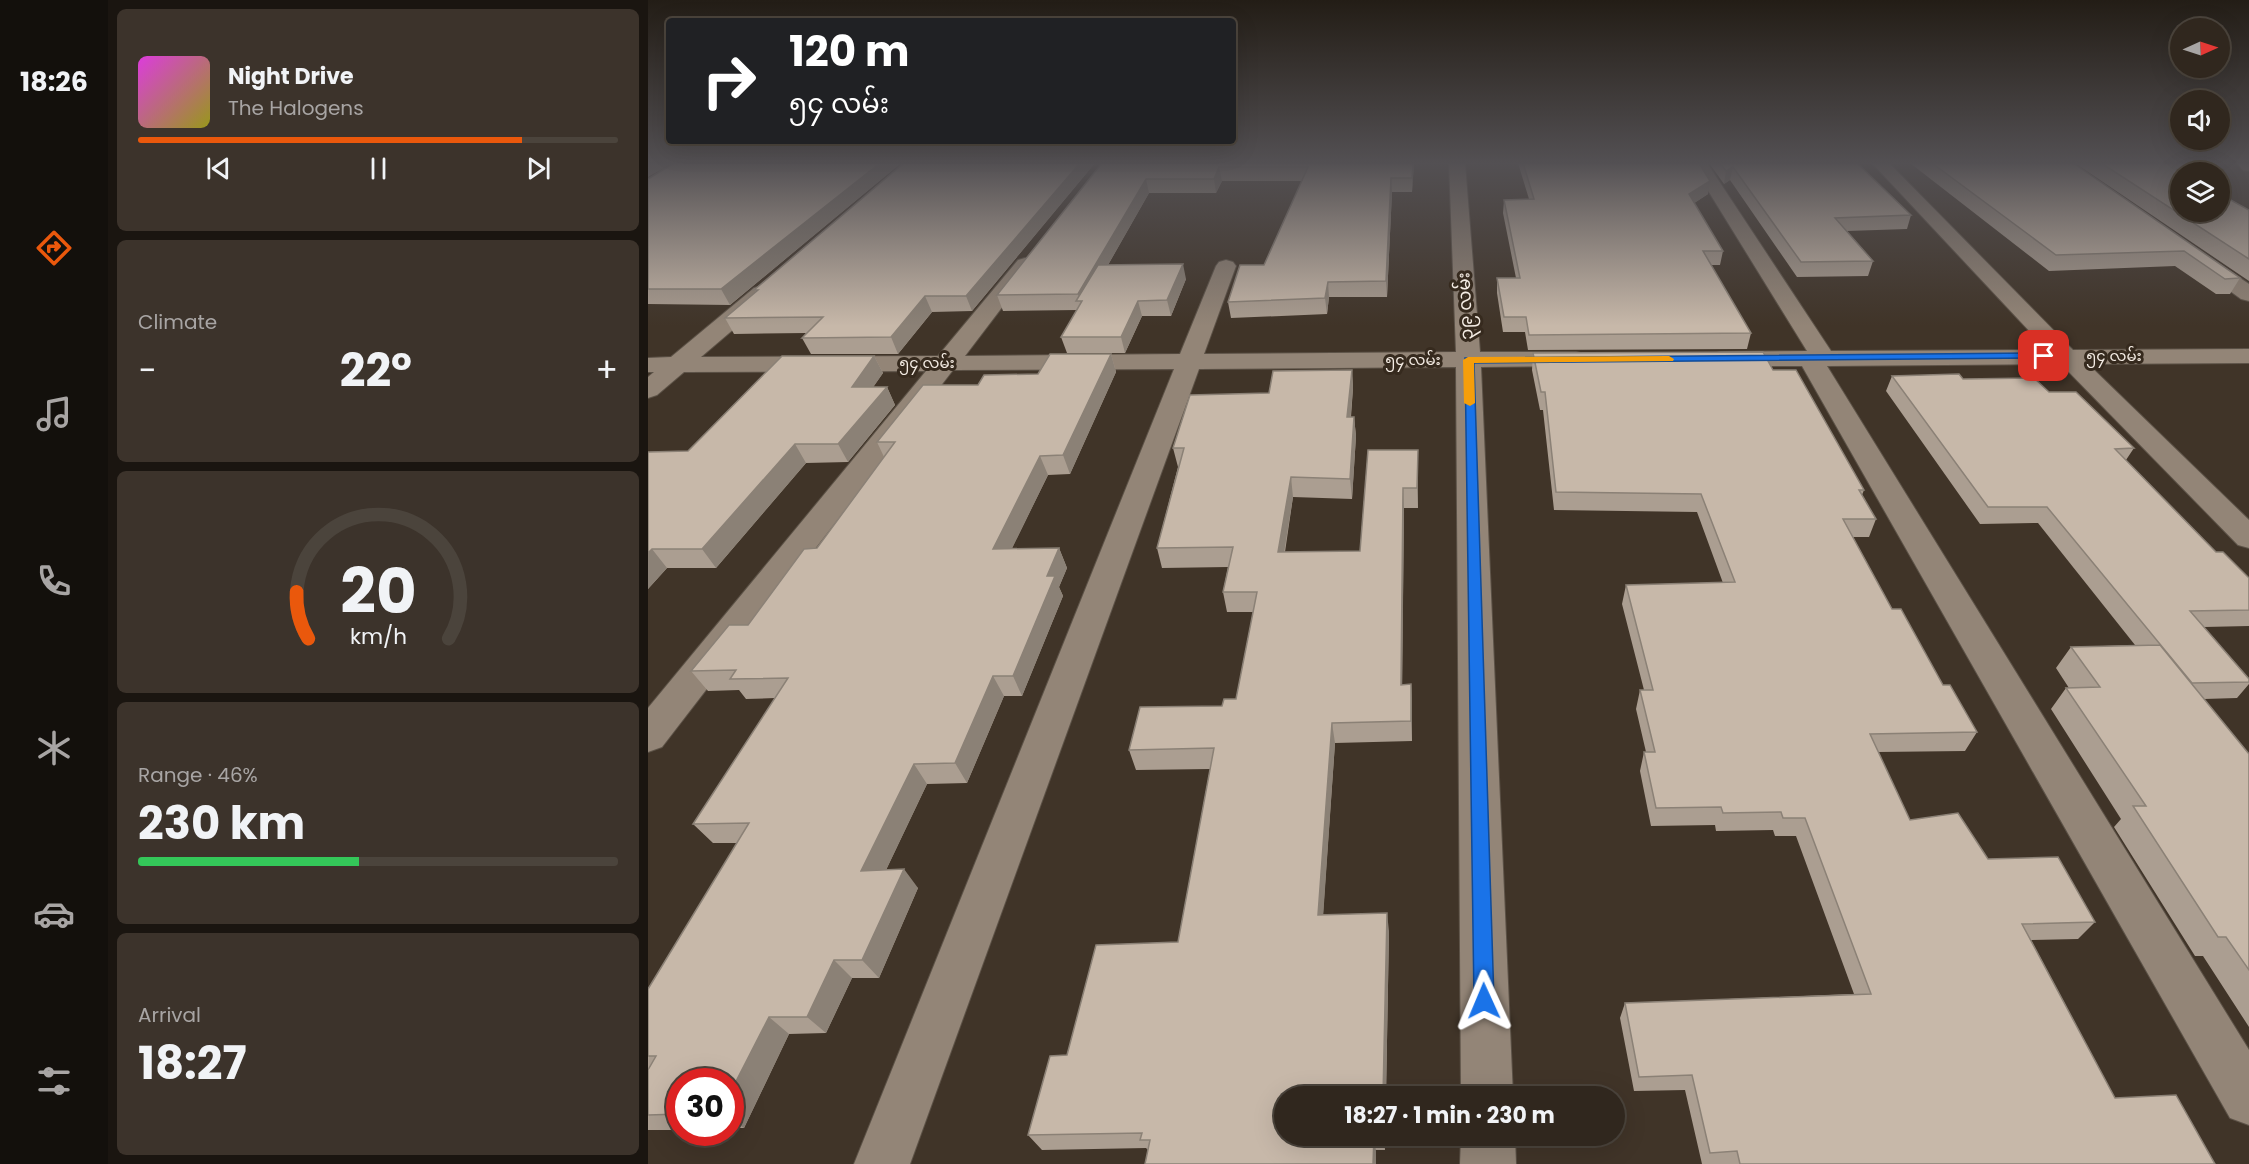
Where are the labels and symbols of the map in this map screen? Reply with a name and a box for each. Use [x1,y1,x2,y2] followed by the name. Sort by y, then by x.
[2170,18,2230,78] north arrow
[1450,271,1482,340] street label: ၃၉ လမ်း
[2018,330,2069,381] pin
[2086,345,2142,368] street label: ၅၄ လမ်း
[1385,349,1441,372] street label: ၅၄ လမ်း
[899,352,955,375] street label: ၅၄ လမ်း
[1452,969,1516,1033] position arrow
[666,1068,744,1146] speed limit sign: 30

